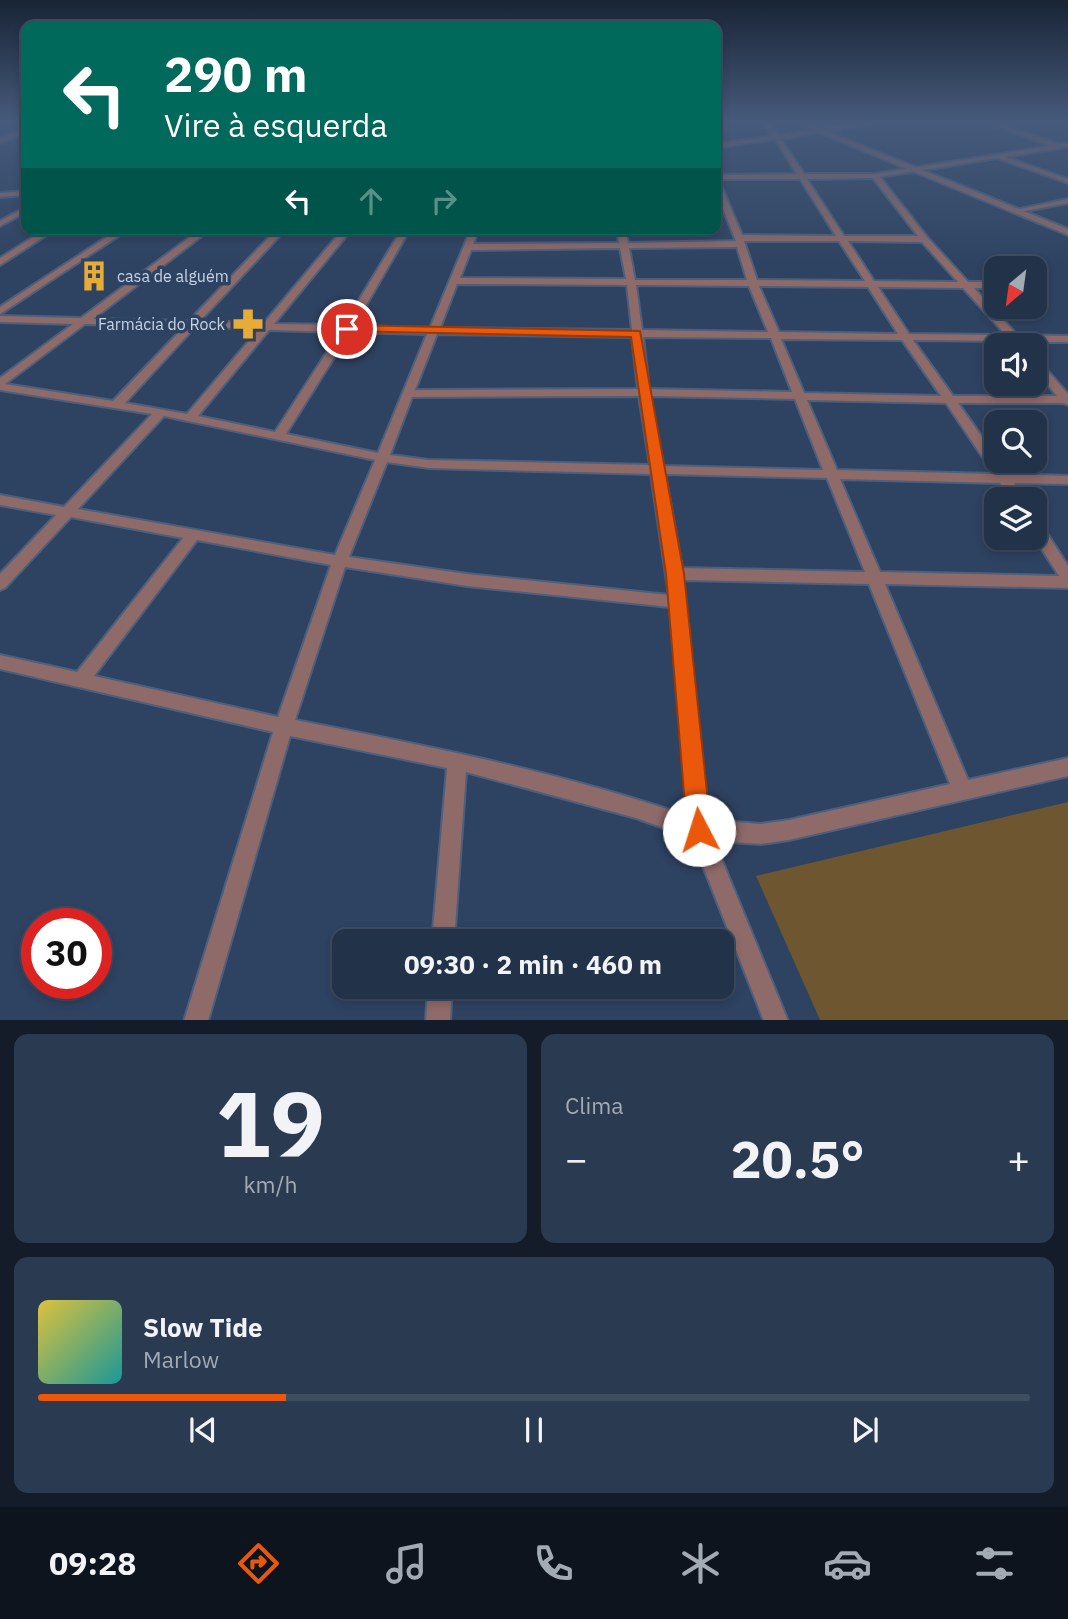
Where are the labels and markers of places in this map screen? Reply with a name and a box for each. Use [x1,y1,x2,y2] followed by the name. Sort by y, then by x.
[77,259,111,293] building icon: casa de alguém
[117,266,229,286] place label: casa de alguém
[317,299,377,359] pin
[231,307,265,341] pharmacy icon: Farmácia do Rock
[98,314,226,334] place label: Farmácia do Rock

